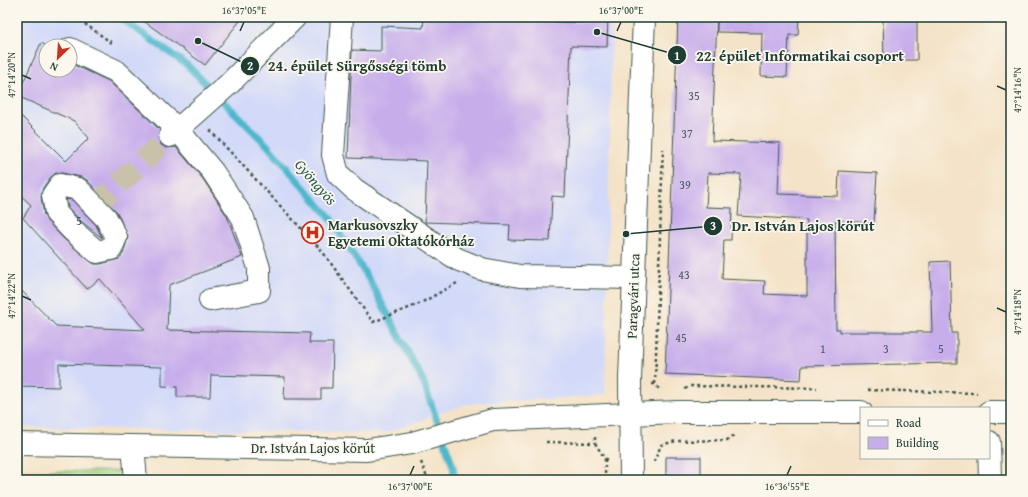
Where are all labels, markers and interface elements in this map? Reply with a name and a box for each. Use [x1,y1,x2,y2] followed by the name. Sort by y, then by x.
[222,3,266,18] text: 16°37'05"E
[599,3,643,18] text: 16°37'00"E
[38,38,78,78] north arrow
[667,42,912,69] callout: 22. épület Informatikai csoport
[696,45,904,66] text: 22. épület Informatikai csoport
[674,47,680,64] text: 1
[4,52,19,98] text: 47°14'20"N
[240,53,455,80] callout: 24. épület Sürgősségi tömb
[268,55,446,76] text: 24. épület Sürgősségi tömb
[247,57,253,74] text: 2
[46,58,60,76] text: N
[1010,67,1025,113] text: 47°14'16"N
[688,87,700,104] house number: 35
[681,125,693,142] house number: 37
[290,155,342,210] water label: Gyöngyös
[679,176,691,193] house number: 39
[76,212,82,229] house number: 5
[703,212,883,239] callout: Dr. István Lajos körút
[328,215,475,251] place label: Markusovszky Egyetemi Oktatókórház
[731,215,875,236] text: Dr. István Lajos körút
[710,217,716,234] text: 3
[300,220,326,246] hospital icon: Markusovszky Egyetemi Oktatókórház
[622,253,644,339] street label: Paragvári utca
[678,266,690,283] house number: 43
[4,273,19,319] text: 47°14'22"N
[1010,289,1025,335] text: 47°14'18"N
[675,329,687,346] house number: 45
[820,340,826,357] house number: 1
[883,340,889,357] house number: 3
[938,340,944,357] house number: 5
[860,407,990,459] legend
[896,414,922,431] text: Road
[896,434,939,451] text: Building
[251,438,375,458] street label: Dr. István Lajos körút
[388,479,432,494] text: 16°37'00"E
[765,479,809,494] text: 16°36'55"E

